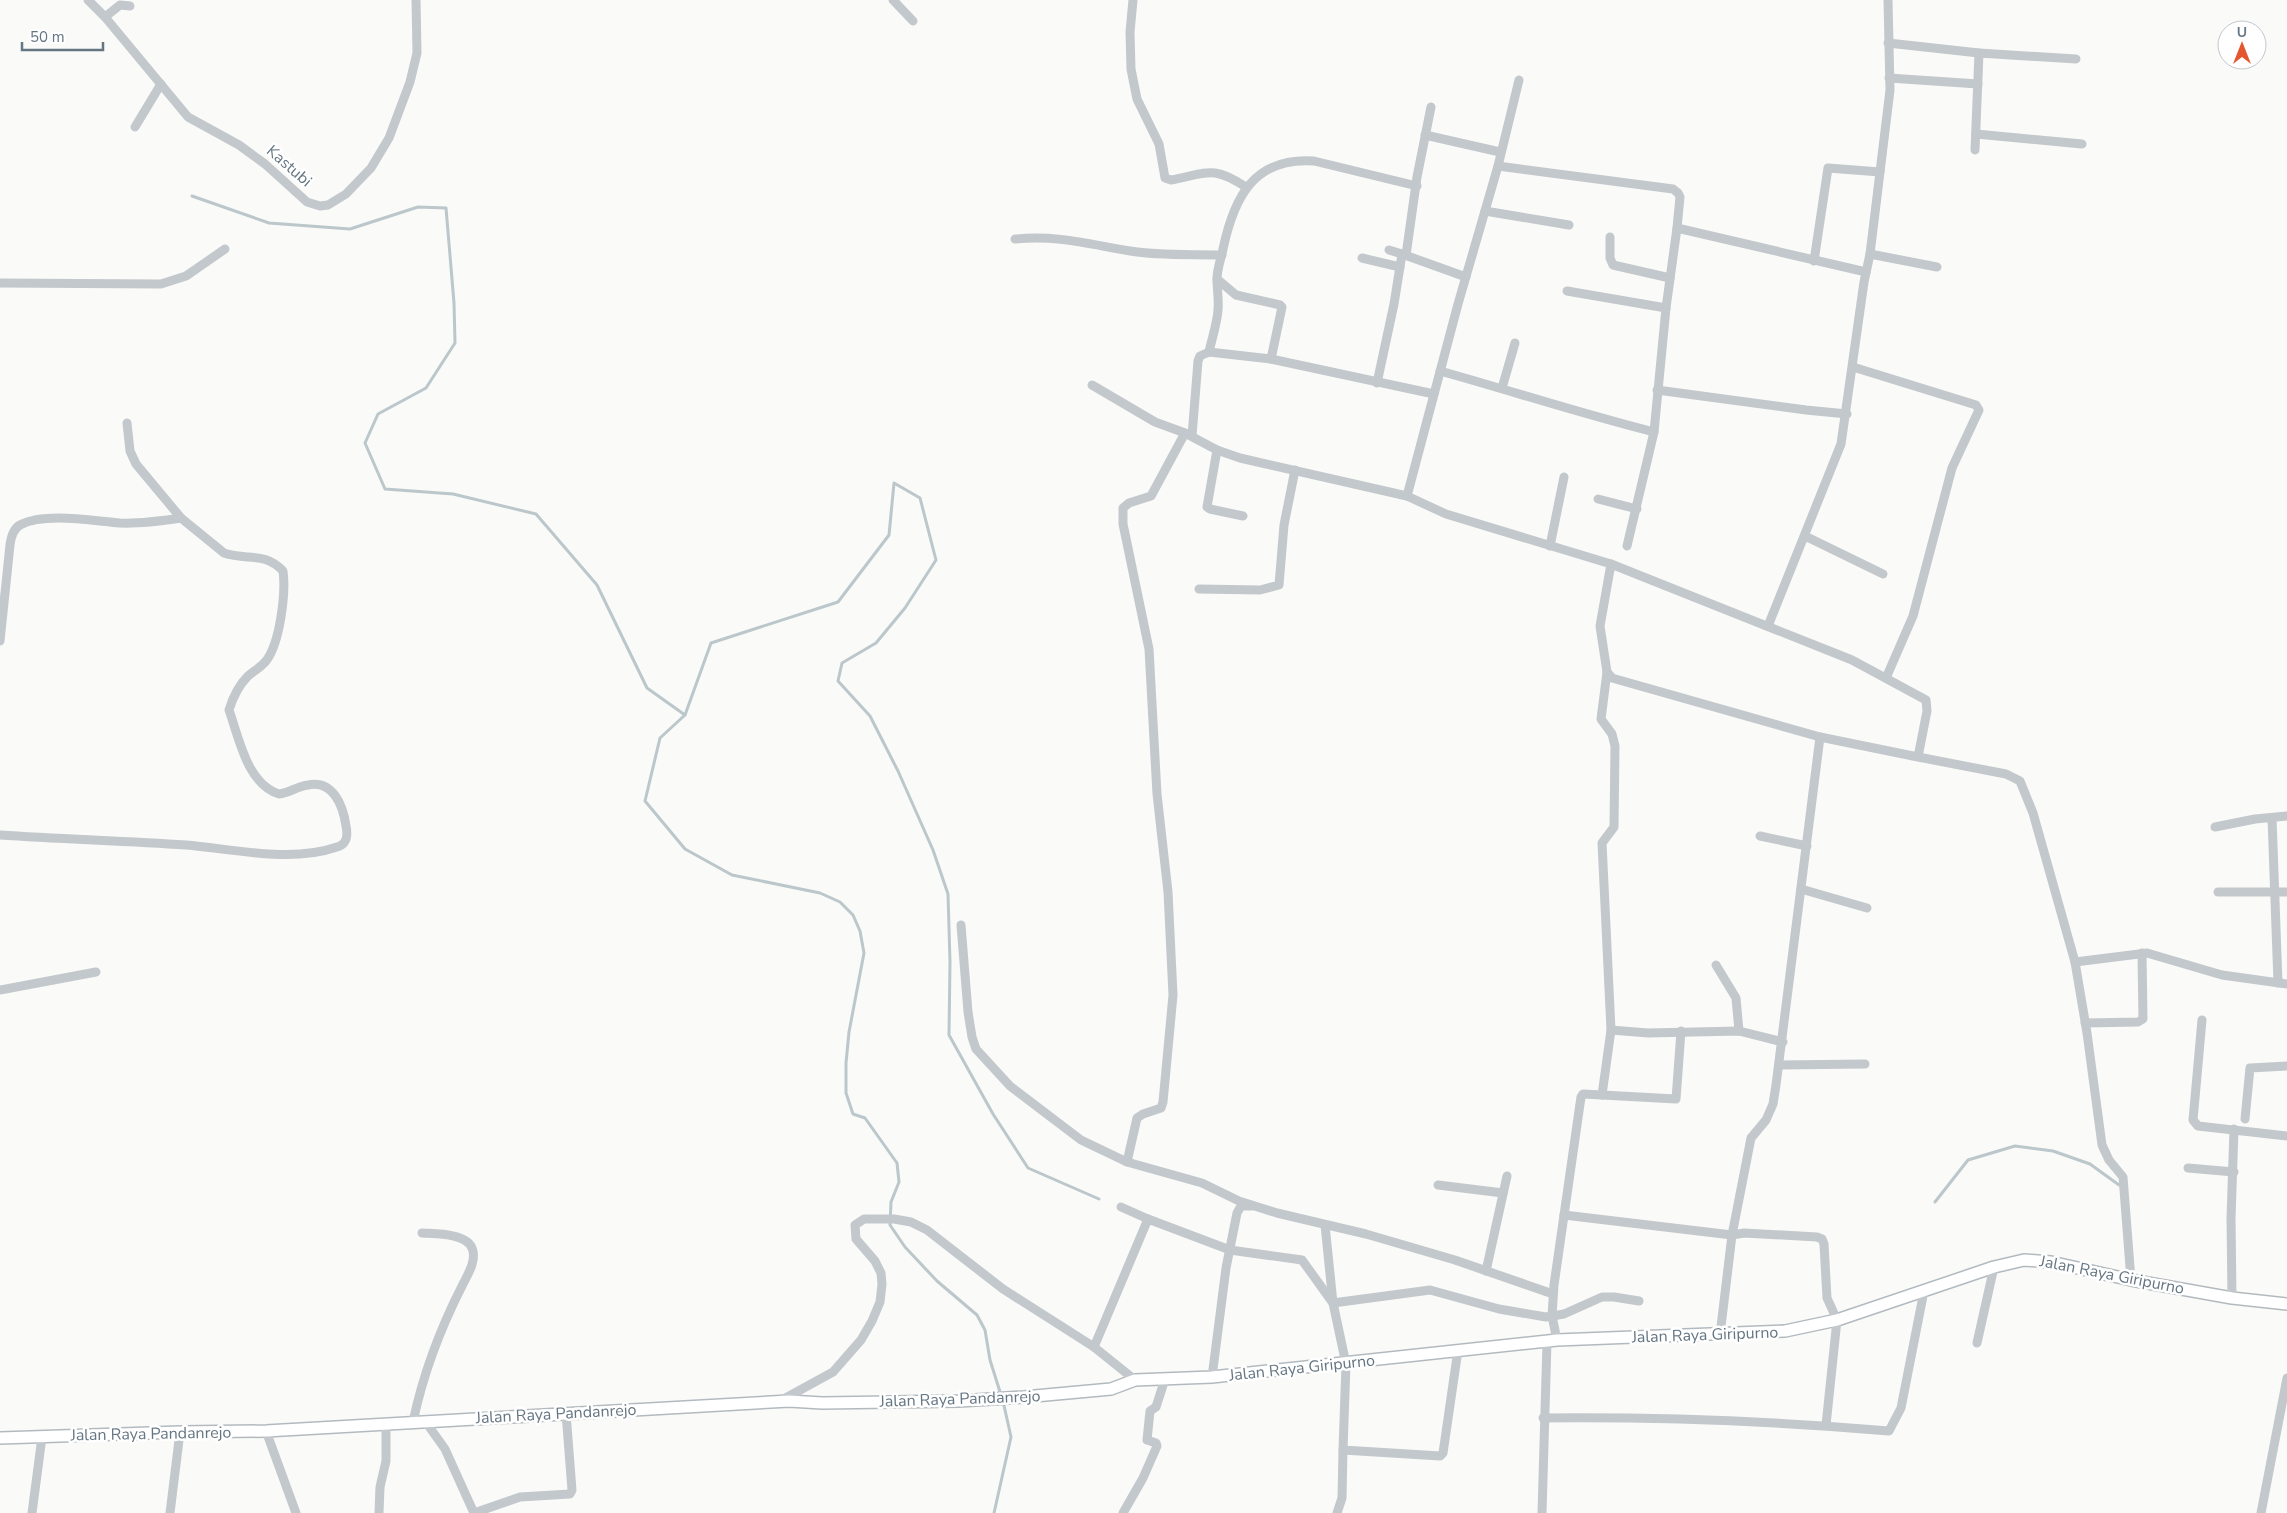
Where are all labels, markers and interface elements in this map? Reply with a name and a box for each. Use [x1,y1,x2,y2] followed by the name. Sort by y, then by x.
[22,20,104,52] scale bar
[2217,20,2267,70] north arrow
[2237,23,2247,42] text: U
[30,27,65,47] text: 50 m
[262,140,316,192] street label: Kastubi
[2037,1250,2186,1300] street label: Jalan Raya Giripurno
[1630,1321,1779,1349] street label: Jalan Raya Giripurno
[1227,1349,1376,1387] street label: Jalan Raya Giripurno
[878,1385,1041,1413] street label: Jalan Raya Pandanrejo
[474,1399,637,1429] street label: Jalan Raya Pandanrejo
[69,1422,232,1446] street label: Jalan Raya Pandanrejo

